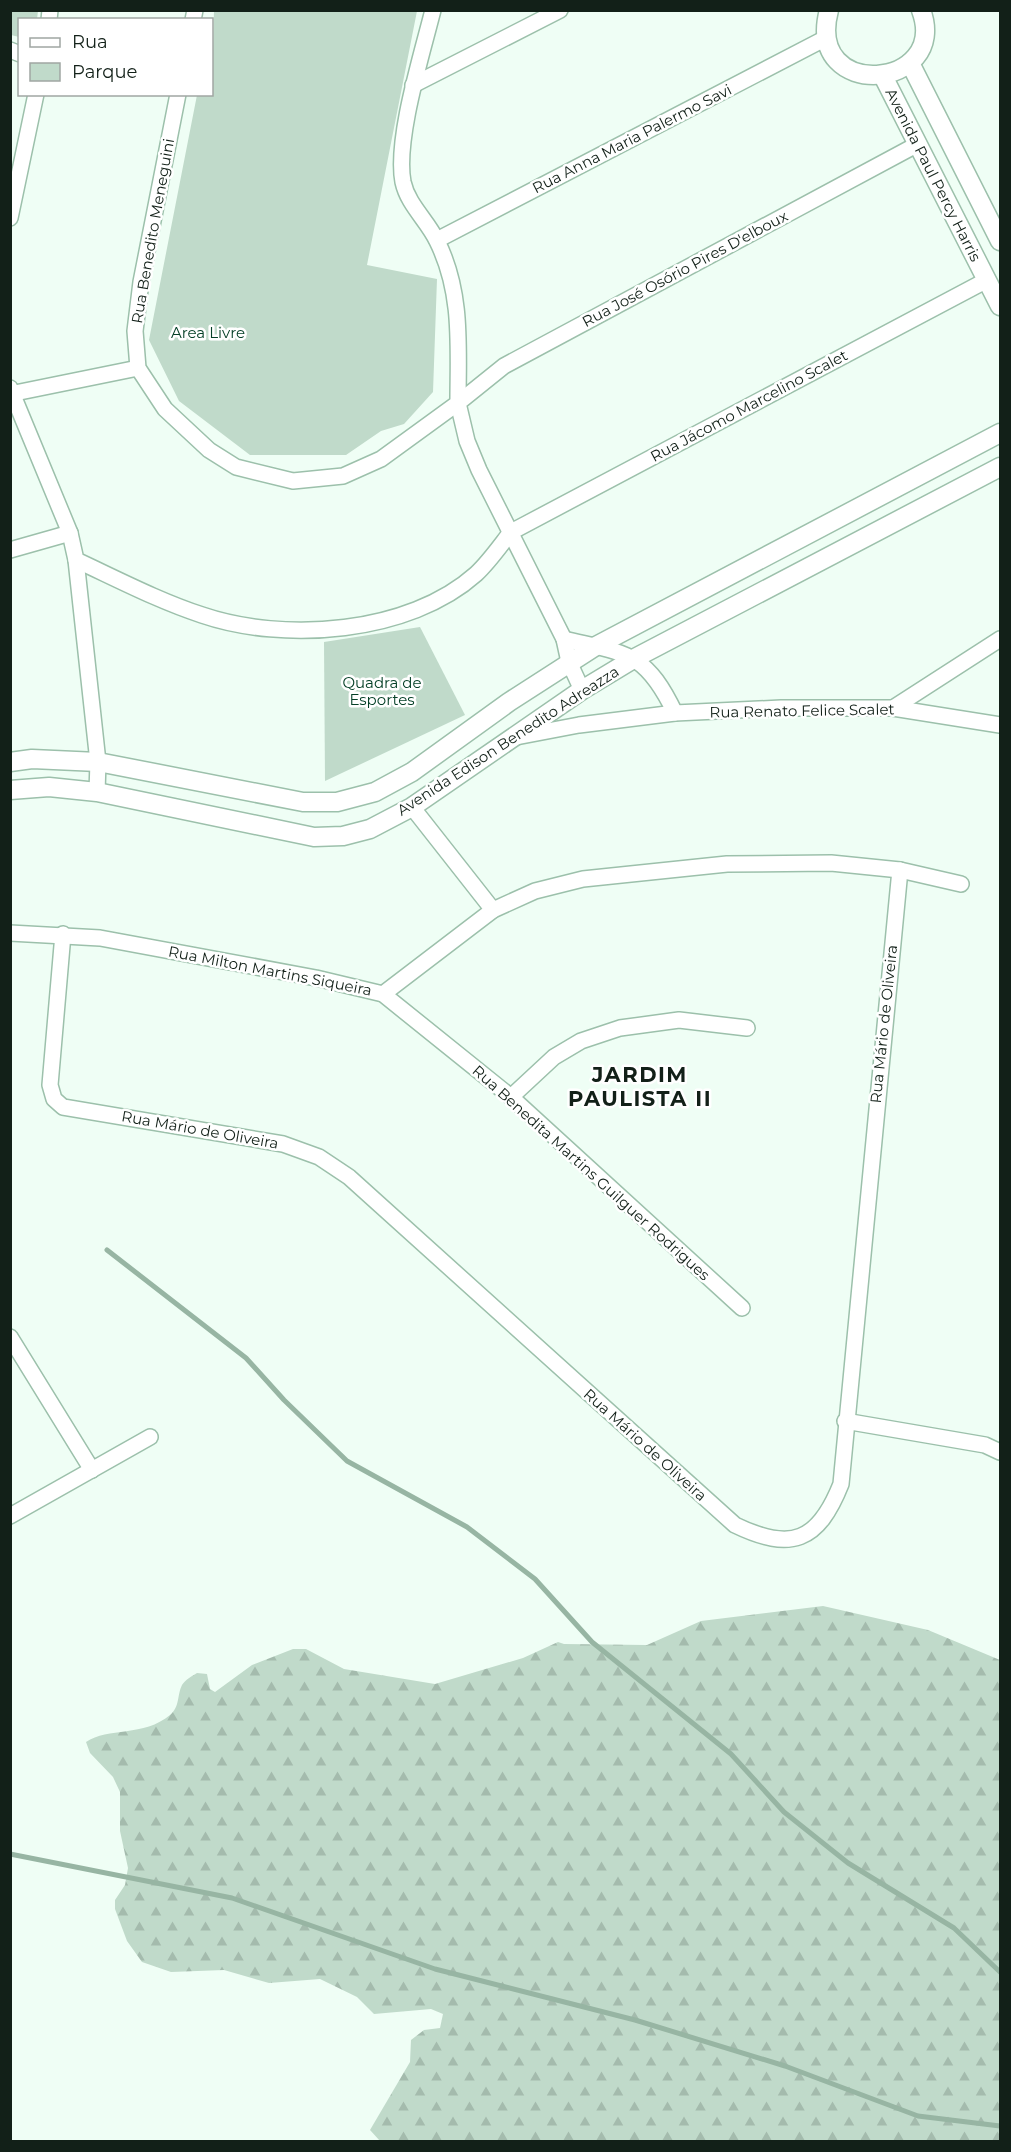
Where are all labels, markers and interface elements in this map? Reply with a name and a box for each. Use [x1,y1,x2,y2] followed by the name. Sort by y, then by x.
[18,18,213,96] legend
[72,31,108,53] text: Rua
[72,61,138,83] text: Parque
[529,80,735,197] street label: Rua Anna Maria Palermo Savi
[881,85,985,265] street label: Avenida Paul Percy Harris
[127,137,178,325] street label: Rua Benedito Meneguini
[579,206,791,331] street label: Rua José Osório Pires D'elboux
[171,323,245,342] park label: Area Livre
[647,345,851,466] street label: Rua Jácomo Marcelino Scalet
[393,662,622,820] street label: Avenida Edison Benedito Adreazza
[342,673,422,709] park label: Quadra de Esportes
[709,699,895,722] street label: Rua Renato Felice Scalet
[167,941,374,1000] street label: Rua Milton Martins Siqueira
[866,944,901,1104] street label: Rua Mário de Oliveira
[469,1061,714,1284] street label: Rua Benedita Martins Guilguer Rodrigues
[568,1062,712,1111] district label: JARDIM PAULISTA II
[120,1106,280,1153] street label: Rua Mário de Oliveira
[580,1384,711,1505] street label: Rua Mário de Oliveira

